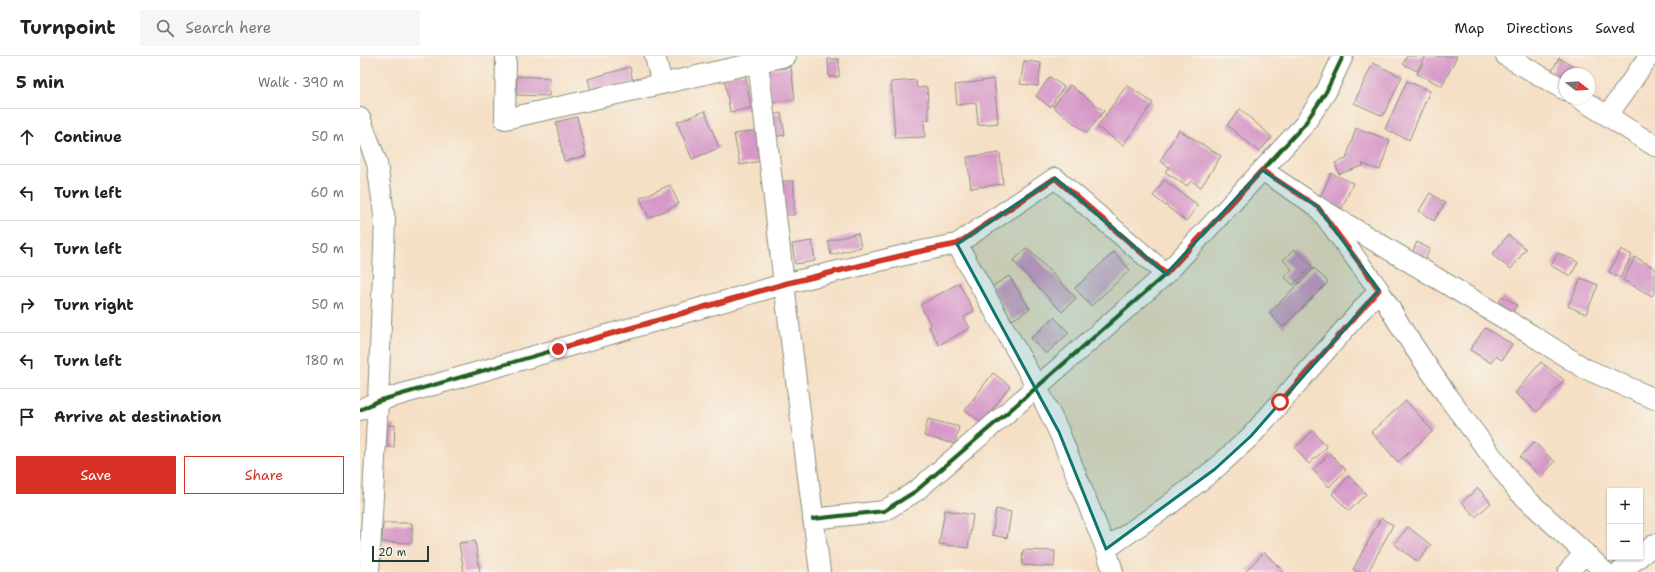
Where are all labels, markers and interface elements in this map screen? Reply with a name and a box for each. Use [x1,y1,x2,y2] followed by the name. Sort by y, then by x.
[140,10,420,46] search box
[20,15,116,40] text: Turnpoint
[154,17,176,39] icon: search
[186,18,271,38] text: Search here
[1455,19,1485,37] text: Map
[1507,19,1573,37] text: Directions
[1595,19,1635,37] text: Saved
[1559,68,1595,104] north arrow
[16,71,64,93] text: 5 min
[258,74,344,91] text: Walk · 390 m
[16,126,38,148] icon: ahead
[54,127,122,147] text: Continue
[311,128,344,145] text: 50 m
[16,182,38,204] icon: left
[54,183,122,203] text: Turn left
[311,184,344,201] text: 60 m
[16,238,38,260] icon: left
[54,239,122,259] text: Turn left
[311,240,344,257] text: 50 m
[16,294,38,316] icon: right
[54,295,134,315] text: Turn right
[311,296,344,313] text: 50 m
[549,340,567,358] route end
[16,350,38,372] icon: left
[54,351,122,371] text: Turn left
[305,352,344,369] text: 180 m
[1271,393,1289,411] route start
[16,406,38,428] icon: arrive
[54,407,222,427] text: Arrive at destination
[16,456,176,494] button: Save
[184,456,344,494] button: Share
[1607,488,1643,560] map controls
[1607,488,1643,524] button: +
[1607,524,1643,560] button: −
[372,544,429,563] scale bar
[378,545,406,560] text: 20 m

